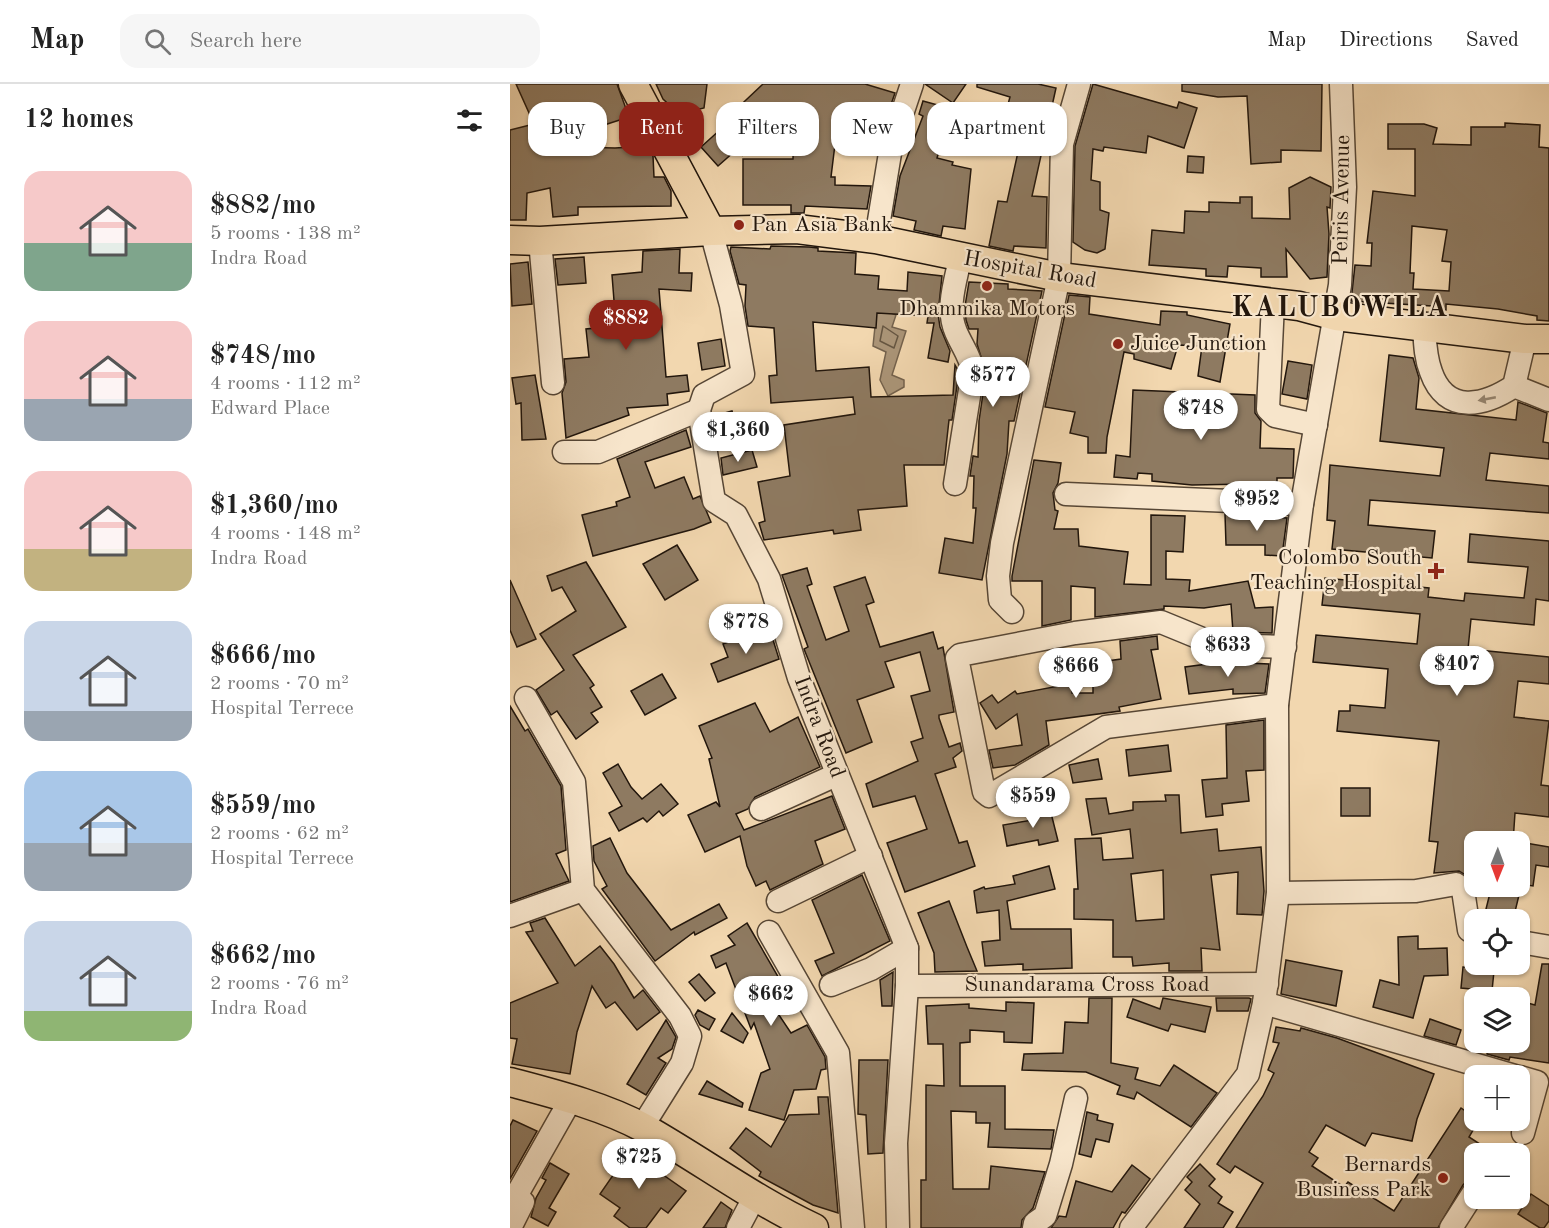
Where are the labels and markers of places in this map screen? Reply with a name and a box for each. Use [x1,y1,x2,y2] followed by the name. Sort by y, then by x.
[751,214,893,236] place label: Pan Asia Bank
[732,218,746,232] marker: Pan Asia Bank
[980,279,994,293] marker: Dhammika Motors
[899,298,1075,320] place label: Dhammika Motors
[590,300,662,351] pin: $882
[1130,333,1267,355] place label: Juice Junction
[1111,337,1125,351] marker: Juice Junction
[957,357,1029,408] pin: $577
[1165,390,1237,441] pin: $748
[689,412,787,463] pin: $1,360
[1221,481,1293,532] pin: $952
[1250,547,1422,594] place label: Colombo South Teaching Hospital
[1427,562,1445,580] marker: Colombo South Teaching Hospital
[710,604,782,655] pin: $778
[1192,627,1264,678] pin: $633
[1421,646,1493,697] pin: $407
[1040,648,1112,699] pin: $666
[997,778,1069,829] pin: $559
[735,976,807,1027] pin: $662
[603,1139,675,1190] pin: $725
[1296,1154,1431,1201] place label: Bernards Business Park
[1436,1171,1450,1185] marker: Bernards Business Park

